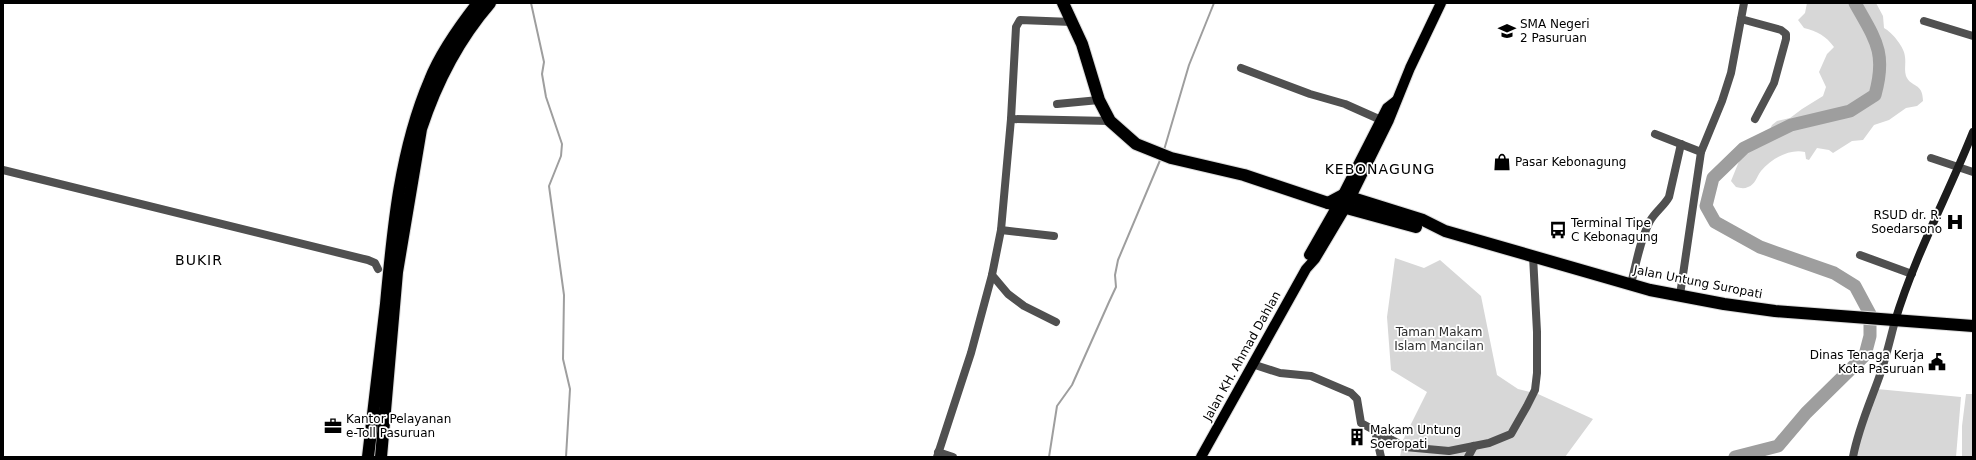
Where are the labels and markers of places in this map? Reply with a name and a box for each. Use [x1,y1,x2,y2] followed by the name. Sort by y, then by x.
[1520,17,1590,45] place label: SMA Negeri 2 Pasuruan
[1497,21,1517,41] school or university icon: SMA Negeri 2 Pasuruan
[1492,152,1512,172] shop icon: Pasar Kebonagung
[1515,155,1626,169] place label: Pasar Kebonagung
[1871,208,1942,236] place label: RSUD dr. R. Soedarsono
[1945,212,1965,232] hospital icon: RSUD dr. R. Soedarsono
[1570,216,1658,244] place label: Terminal Tipe C Kebonagung
[1548,220,1568,240] bus stop icon: Terminal Tipe C Kebonagung
[1810,348,1924,376] place label: Dinas Tenaga Kerja Kota Pasuruan
[1927,352,1947,372] public building icon: Dinas Tenaga Kerja Kota Pasuruan
[346,412,451,440] place label: Kantor Pelayanan e-Toll Pasuruan
[323,416,343,436] office icon: Kantor Pelayanan e-Toll Pasuruan
[1370,423,1461,451] place label: Makam Untung Soeropati
[1347,427,1367,447] building icon: Makam Untung Soeropati

